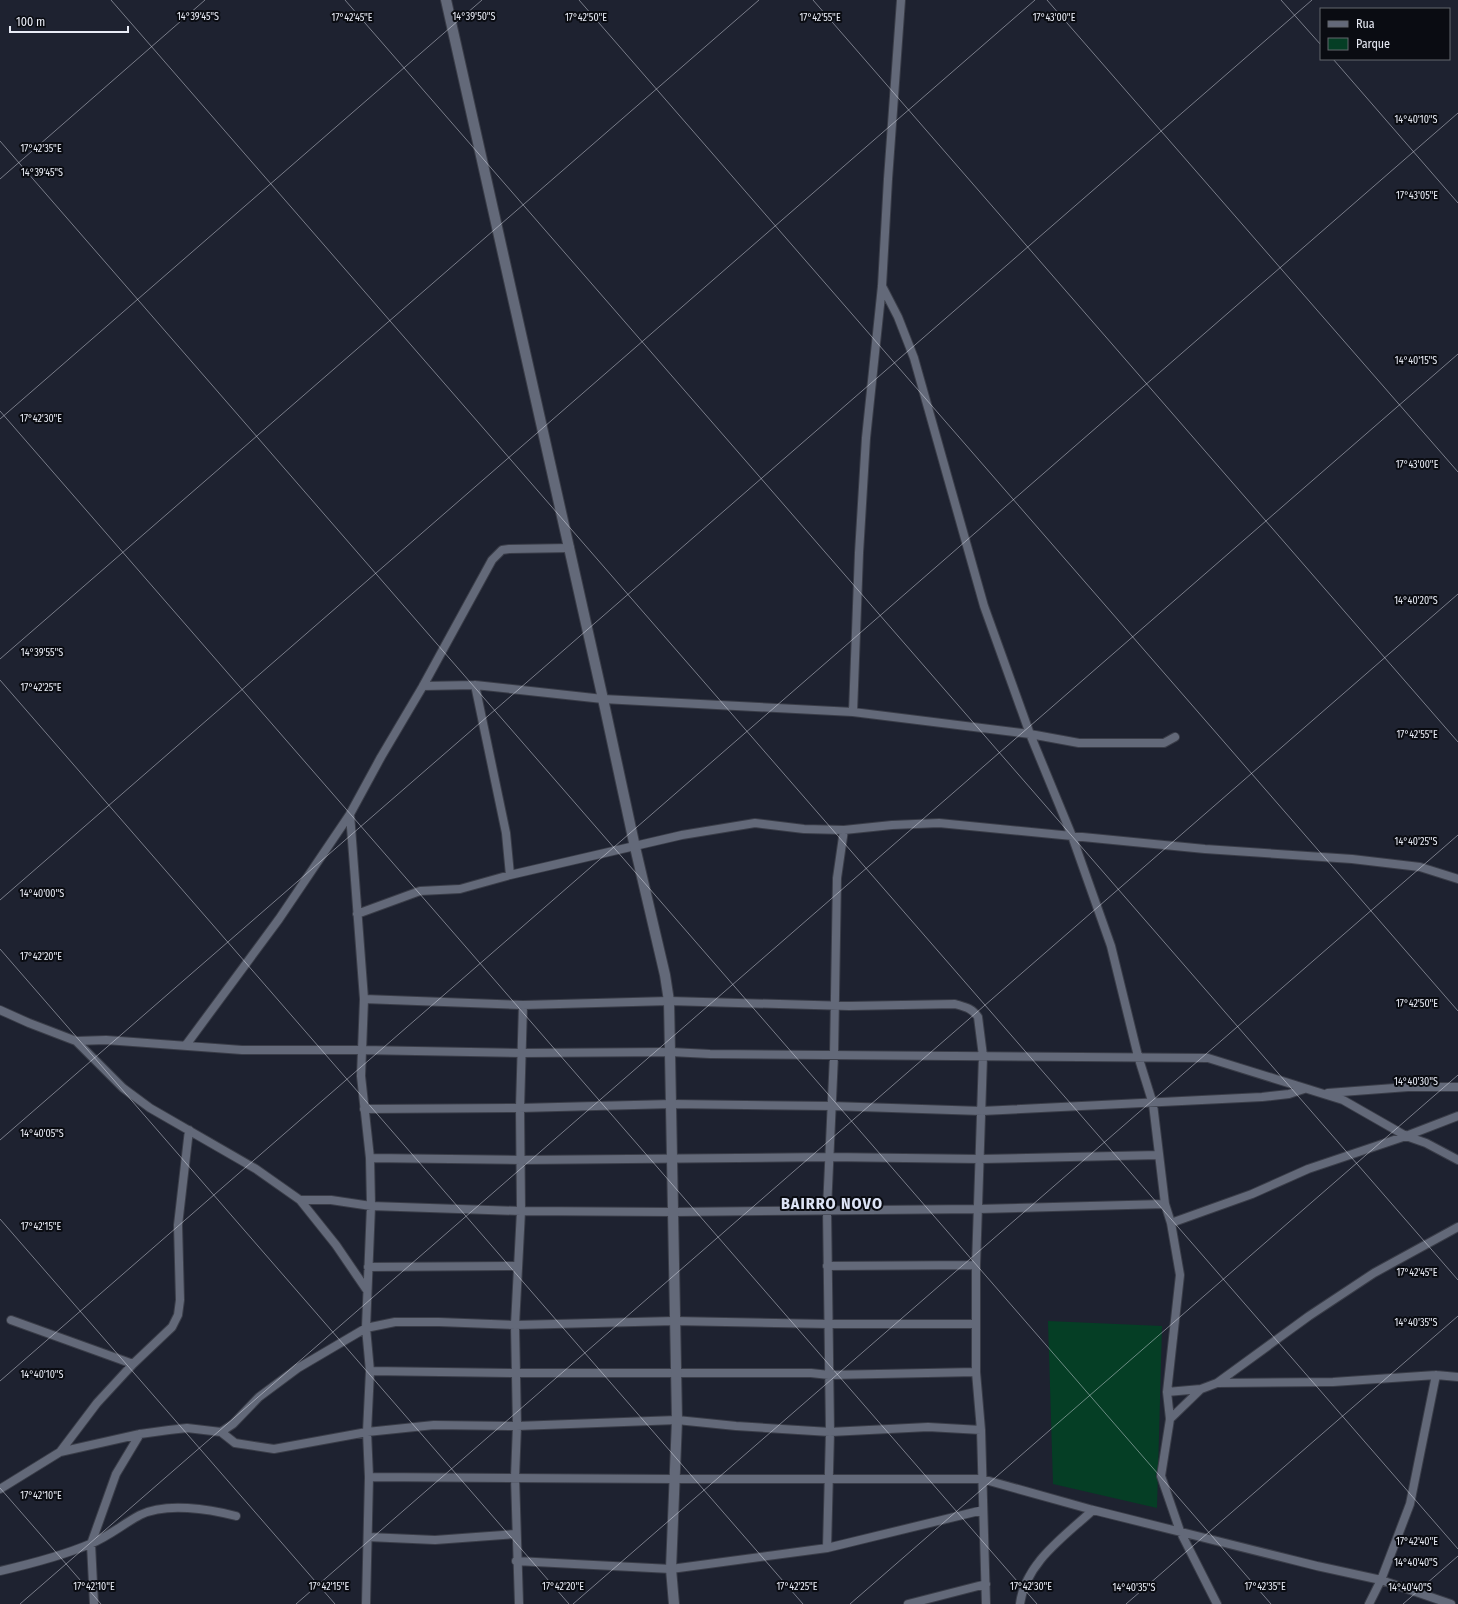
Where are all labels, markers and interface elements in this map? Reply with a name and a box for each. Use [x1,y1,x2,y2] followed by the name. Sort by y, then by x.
[10,8,128,34] scale bar
[1320,8,1450,60] legend
[177,11,219,23] text: 14°39'45"S
[452,11,496,23] text: 14°39'50"S
[332,12,373,24] text: 17°42'45"E
[565,12,607,24] text: 17°42'50"E
[799,12,841,24] text: 17°42'55"E
[1033,12,1076,24] text: 17°43'00"E
[16,15,45,29] text: 100 m
[1356,17,1375,31] text: Rua
[1356,37,1390,51] text: Parque
[1394,114,1438,126] text: 14°40'10"S
[20,143,62,155] text: 17°42'35"E
[21,167,63,179] text: 14°39'45"S
[1396,190,1438,202] text: 17°43'05"E
[1395,355,1437,367] text: 14°40'15"S
[20,413,62,425] text: 17°42'30"E
[1396,459,1439,471] text: 17°43'00"E
[1394,595,1438,607] text: 14°40'20"S
[21,647,63,659] text: 14°39'55"S
[20,682,62,694] text: 17°42'25"E
[1396,729,1438,741] text: 17°42'55"E
[1395,836,1437,848] text: 14°40'25"S
[20,888,64,900] text: 14°40'00"S
[20,951,62,963] text: 17°42'20"E
[1396,998,1438,1010] text: 17°42'50"E
[1394,1076,1438,1088] text: 14°40'30"S
[20,1128,64,1140] text: 14°40'05"S
[781,1194,883,1213] district label: BAIRRO NOVO
[21,1221,62,1233] text: 17°42'15"E
[1397,1267,1438,1279] text: 17°42'45"E
[1395,1317,1438,1329] text: 14°40'35"S
[20,1369,64,1381] text: 14°40'10"S
[20,1490,62,1502] text: 17°42'10"E
[1396,1536,1438,1548] text: 17°42'40"E
[1394,1557,1438,1569] text: 14°40'40"S
[73,1581,115,1593] text: 17°42'10"E
[309,1581,350,1593] text: 17°42'15"E
[542,1581,584,1593] text: 17°42'20"E
[776,1581,818,1593] text: 17°42'25"E
[1010,1581,1052,1593] text: 17°42'30"E
[1244,1581,1286,1593] text: 17°42'35"E
[1113,1582,1156,1594] text: 14°40'35"S
[1388,1582,1432,1594] text: 14°40'40"S

